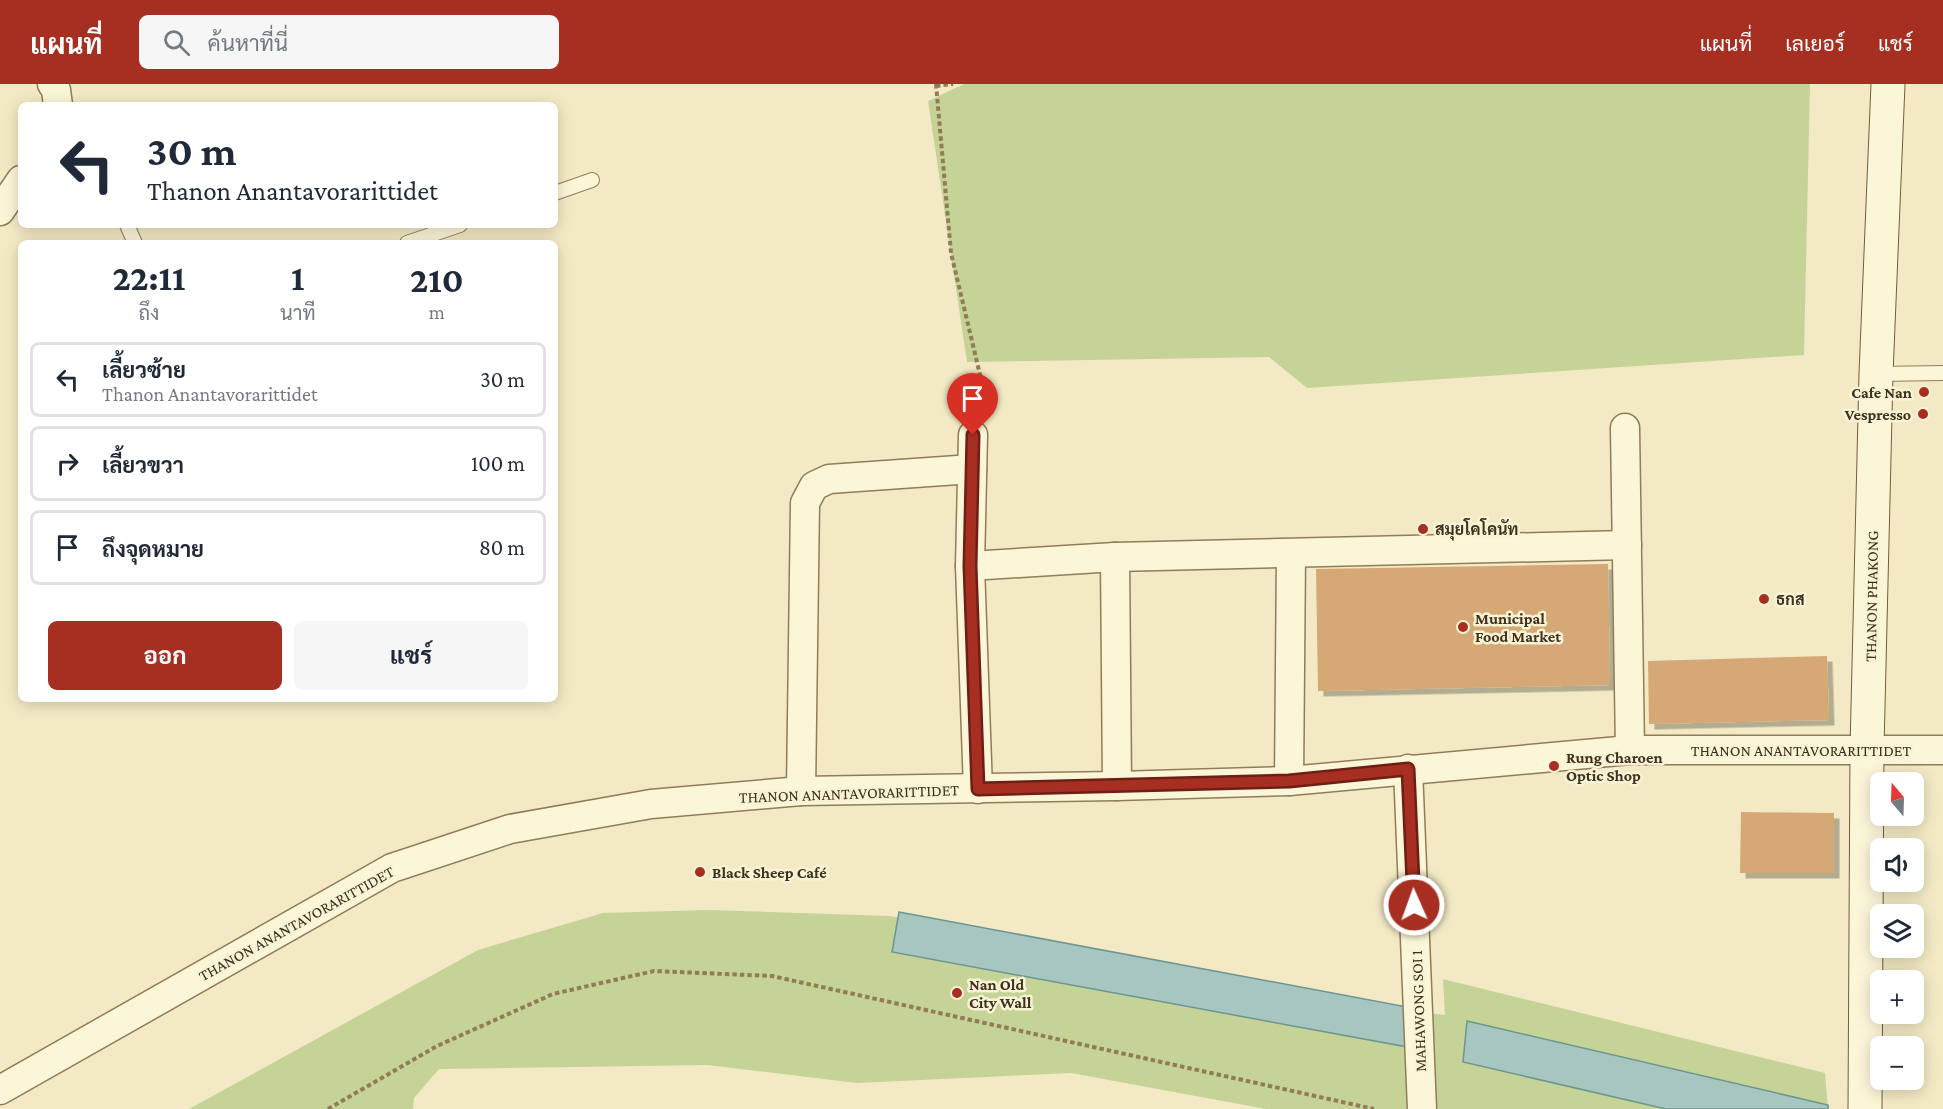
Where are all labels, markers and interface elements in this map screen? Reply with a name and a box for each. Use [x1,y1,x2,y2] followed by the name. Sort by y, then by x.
[139,15,559,69] search box
[160,26,193,59] icon: search
[30,29,103,60] text: แผนที่
[208,31,288,56] text: ค้นหาที่นี่
[1700,32,1752,56] text: แผนที่
[1785,32,1845,56] text: เลเยอร์
[1878,32,1913,56] text: แชร์
[48,126,126,204] icon: left
[147,127,237,174] text: 30 m
[147,176,438,206] text: Thanon Anantavorarittidet
[112,258,186,298] text: 22:11
[291,258,304,298] text: 1
[410,260,464,300] text: 210
[429,301,445,323] text: m
[139,302,159,324] text: ถึง
[280,302,316,324] text: นาที
[102,358,186,383] text: เลี้ยวซ้าย
[51,363,84,396] icon: left
[480,367,525,392] text: 30 m
[947,373,998,435] pin
[956,382,989,415] icon: arrive
[102,383,318,405] text: Thanon Anantavorarittidet
[1851,384,1912,401] place label: Cafe Nan
[1917,385,1931,399] marker: Cafe Nan
[1844,406,1911,423] place label: Vespresso
[1916,407,1930,421] marker: Vespresso
[51,447,84,480] icon: right
[471,451,525,476] text: 100 m
[102,453,184,478] text: เลี้ยวขวา
[1435,518,1518,541] place label: สมุยโคโคนัท
[1416,522,1430,536] marker: สมุยโคโคนัท
[1862,530,1881,662] street label: THANON PHAKONG
[51,531,84,564] icon: arrive
[479,535,525,560] text: 80 m
[102,537,204,562] text: ถึงจุดหมาย
[1776,591,1805,608] place label: ธกส
[1757,592,1771,606] marker: ธกส
[1475,610,1561,645] place label: Municipal Food Market
[1456,620,1470,634] marker: Municipal Food Market
[48,621,282,690] button: ออก
[294,621,528,690] button: แชร์
[1691,742,1911,759] street label: THANON ANANTAVORARITTIDET
[1566,749,1663,784] place label: Rung Charoen Optic Shop
[1547,759,1561,773] marker: Rung Charoen Optic Shop
[1870,772,1924,826] north arrow
[1870,772,1924,1090] map controls
[739,781,960,806] street label: THANON ANANTAVORARITTIDET
[1870,838,1924,892] button: sound
[196,862,397,984] street label: THANON ANANTAVORARITTIDET
[712,864,827,881] place label: Black Sheep Café
[693,865,707,879] marker: Black Sheep Café
[1382,873,1446,937] position arrow
[1870,904,1924,958] button: layers
[1408,950,1429,1072] street label: MAHAWONG SOI 1
[1870,970,1924,1024] button: +
[969,976,1032,1011] place label: Nan Old City Wall
[950,986,964,1000] marker: Nan Old City Wall
[1870,1036,1924,1090] button: −

